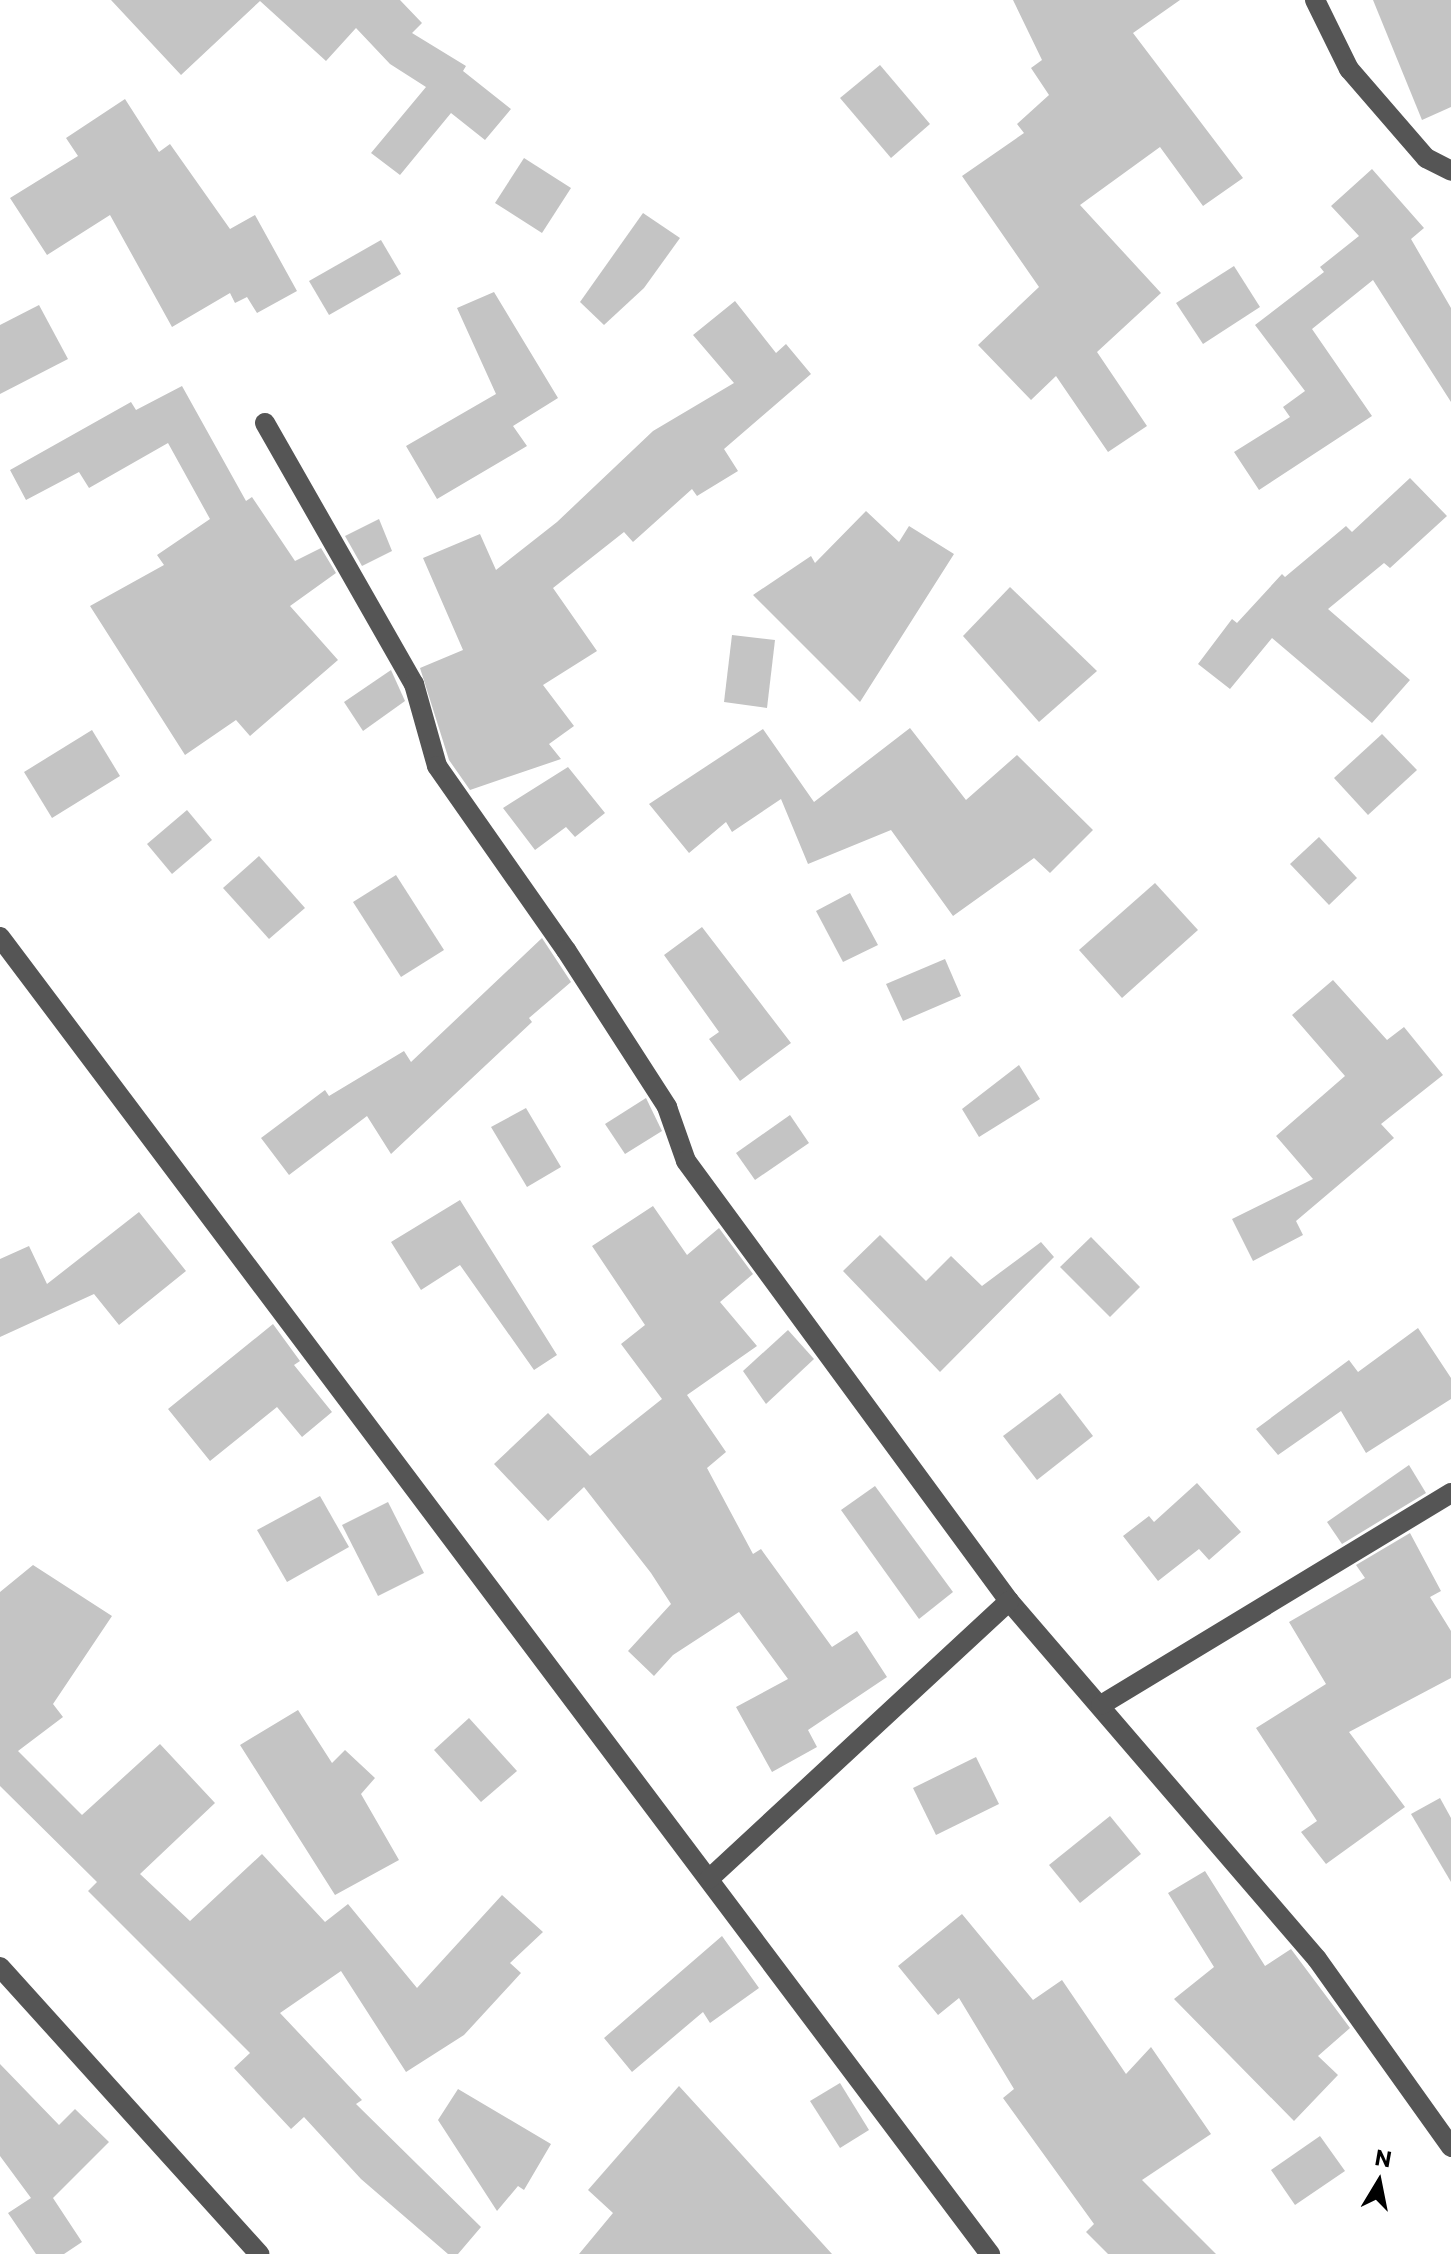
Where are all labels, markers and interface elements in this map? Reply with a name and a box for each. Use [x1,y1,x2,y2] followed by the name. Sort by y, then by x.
[1339,2142,1419,2222] north arrow
[1373,2143,1394,2173] text: N

